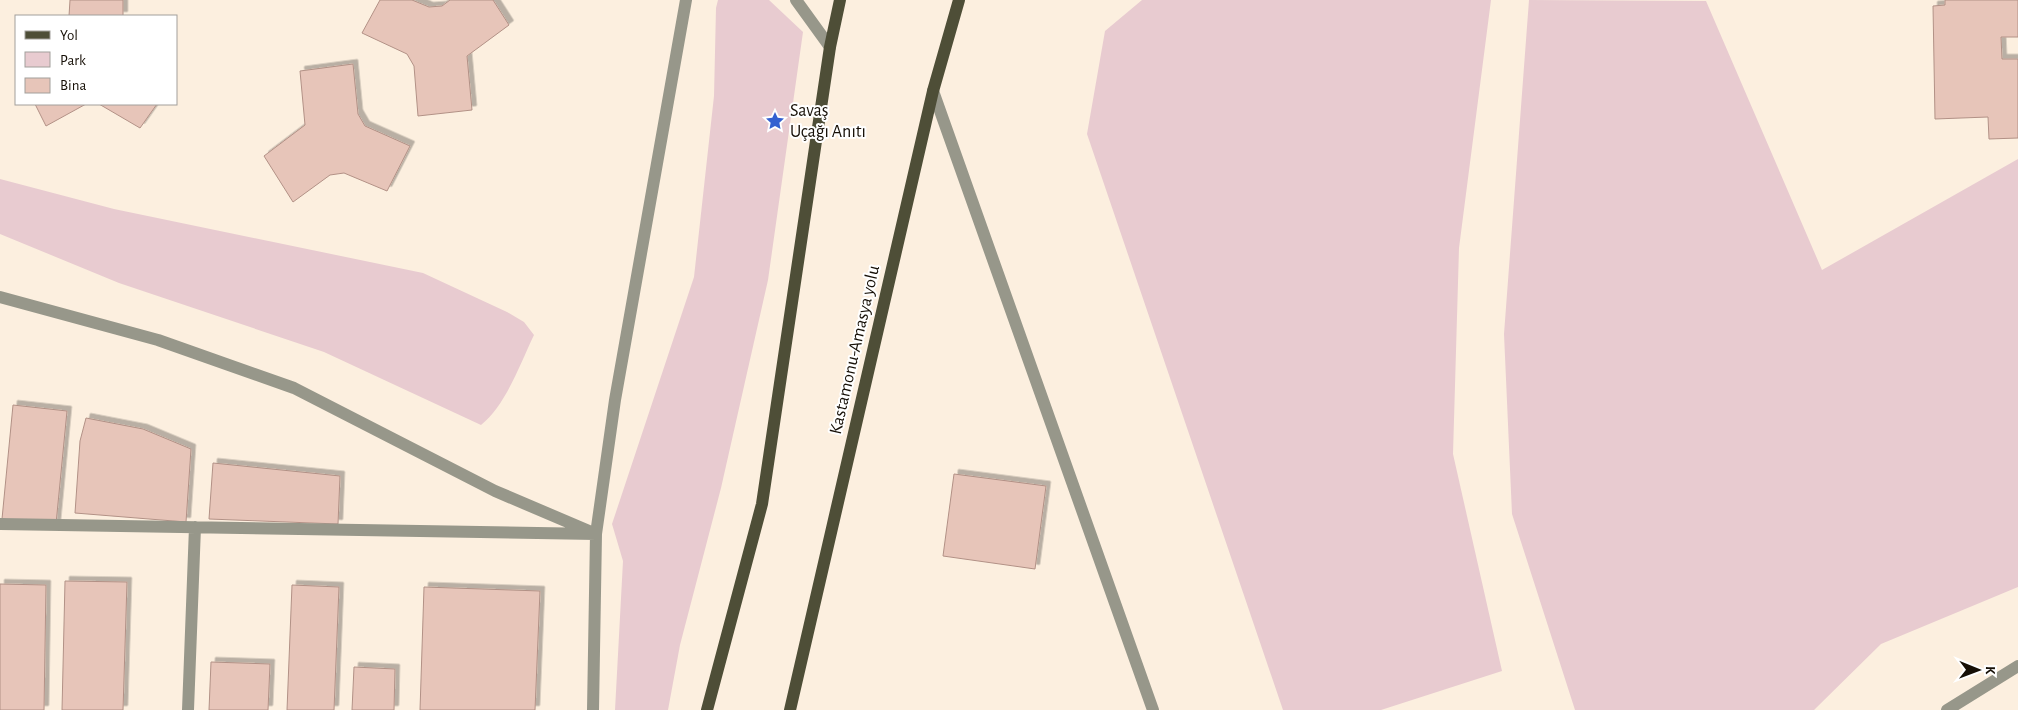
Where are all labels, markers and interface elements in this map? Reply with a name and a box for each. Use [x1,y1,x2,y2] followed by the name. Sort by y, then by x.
[15,15,178,105] legend
[60,28,78,43] text: Yol
[60,53,86,68] text: Park
[60,78,86,93] text: Bina
[790,102,866,141] place label: Savaş Uçağı Anıtı
[764,110,786,132] place icon: Savaş Uçağı Anıtı
[827,264,883,436] street label: Kastamonu-Amasya yolu
[1953,645,2003,695] north arrow
[1983,666,1997,675] text: K

